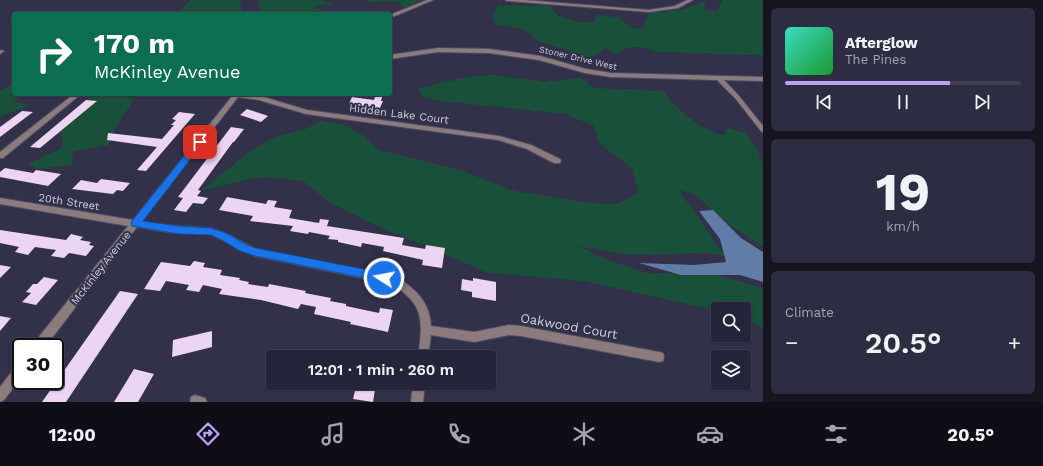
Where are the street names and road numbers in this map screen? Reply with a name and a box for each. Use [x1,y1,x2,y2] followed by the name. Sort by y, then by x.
[538,44,618,72] street label: Stoner Drive West
[348,101,450,127] street label: Hidden Lake Court
[38,191,101,213] street label: 20th Street
[68,229,134,307] street label: McKinley Avenue
[519,310,619,342] street label: Oakwood Court

